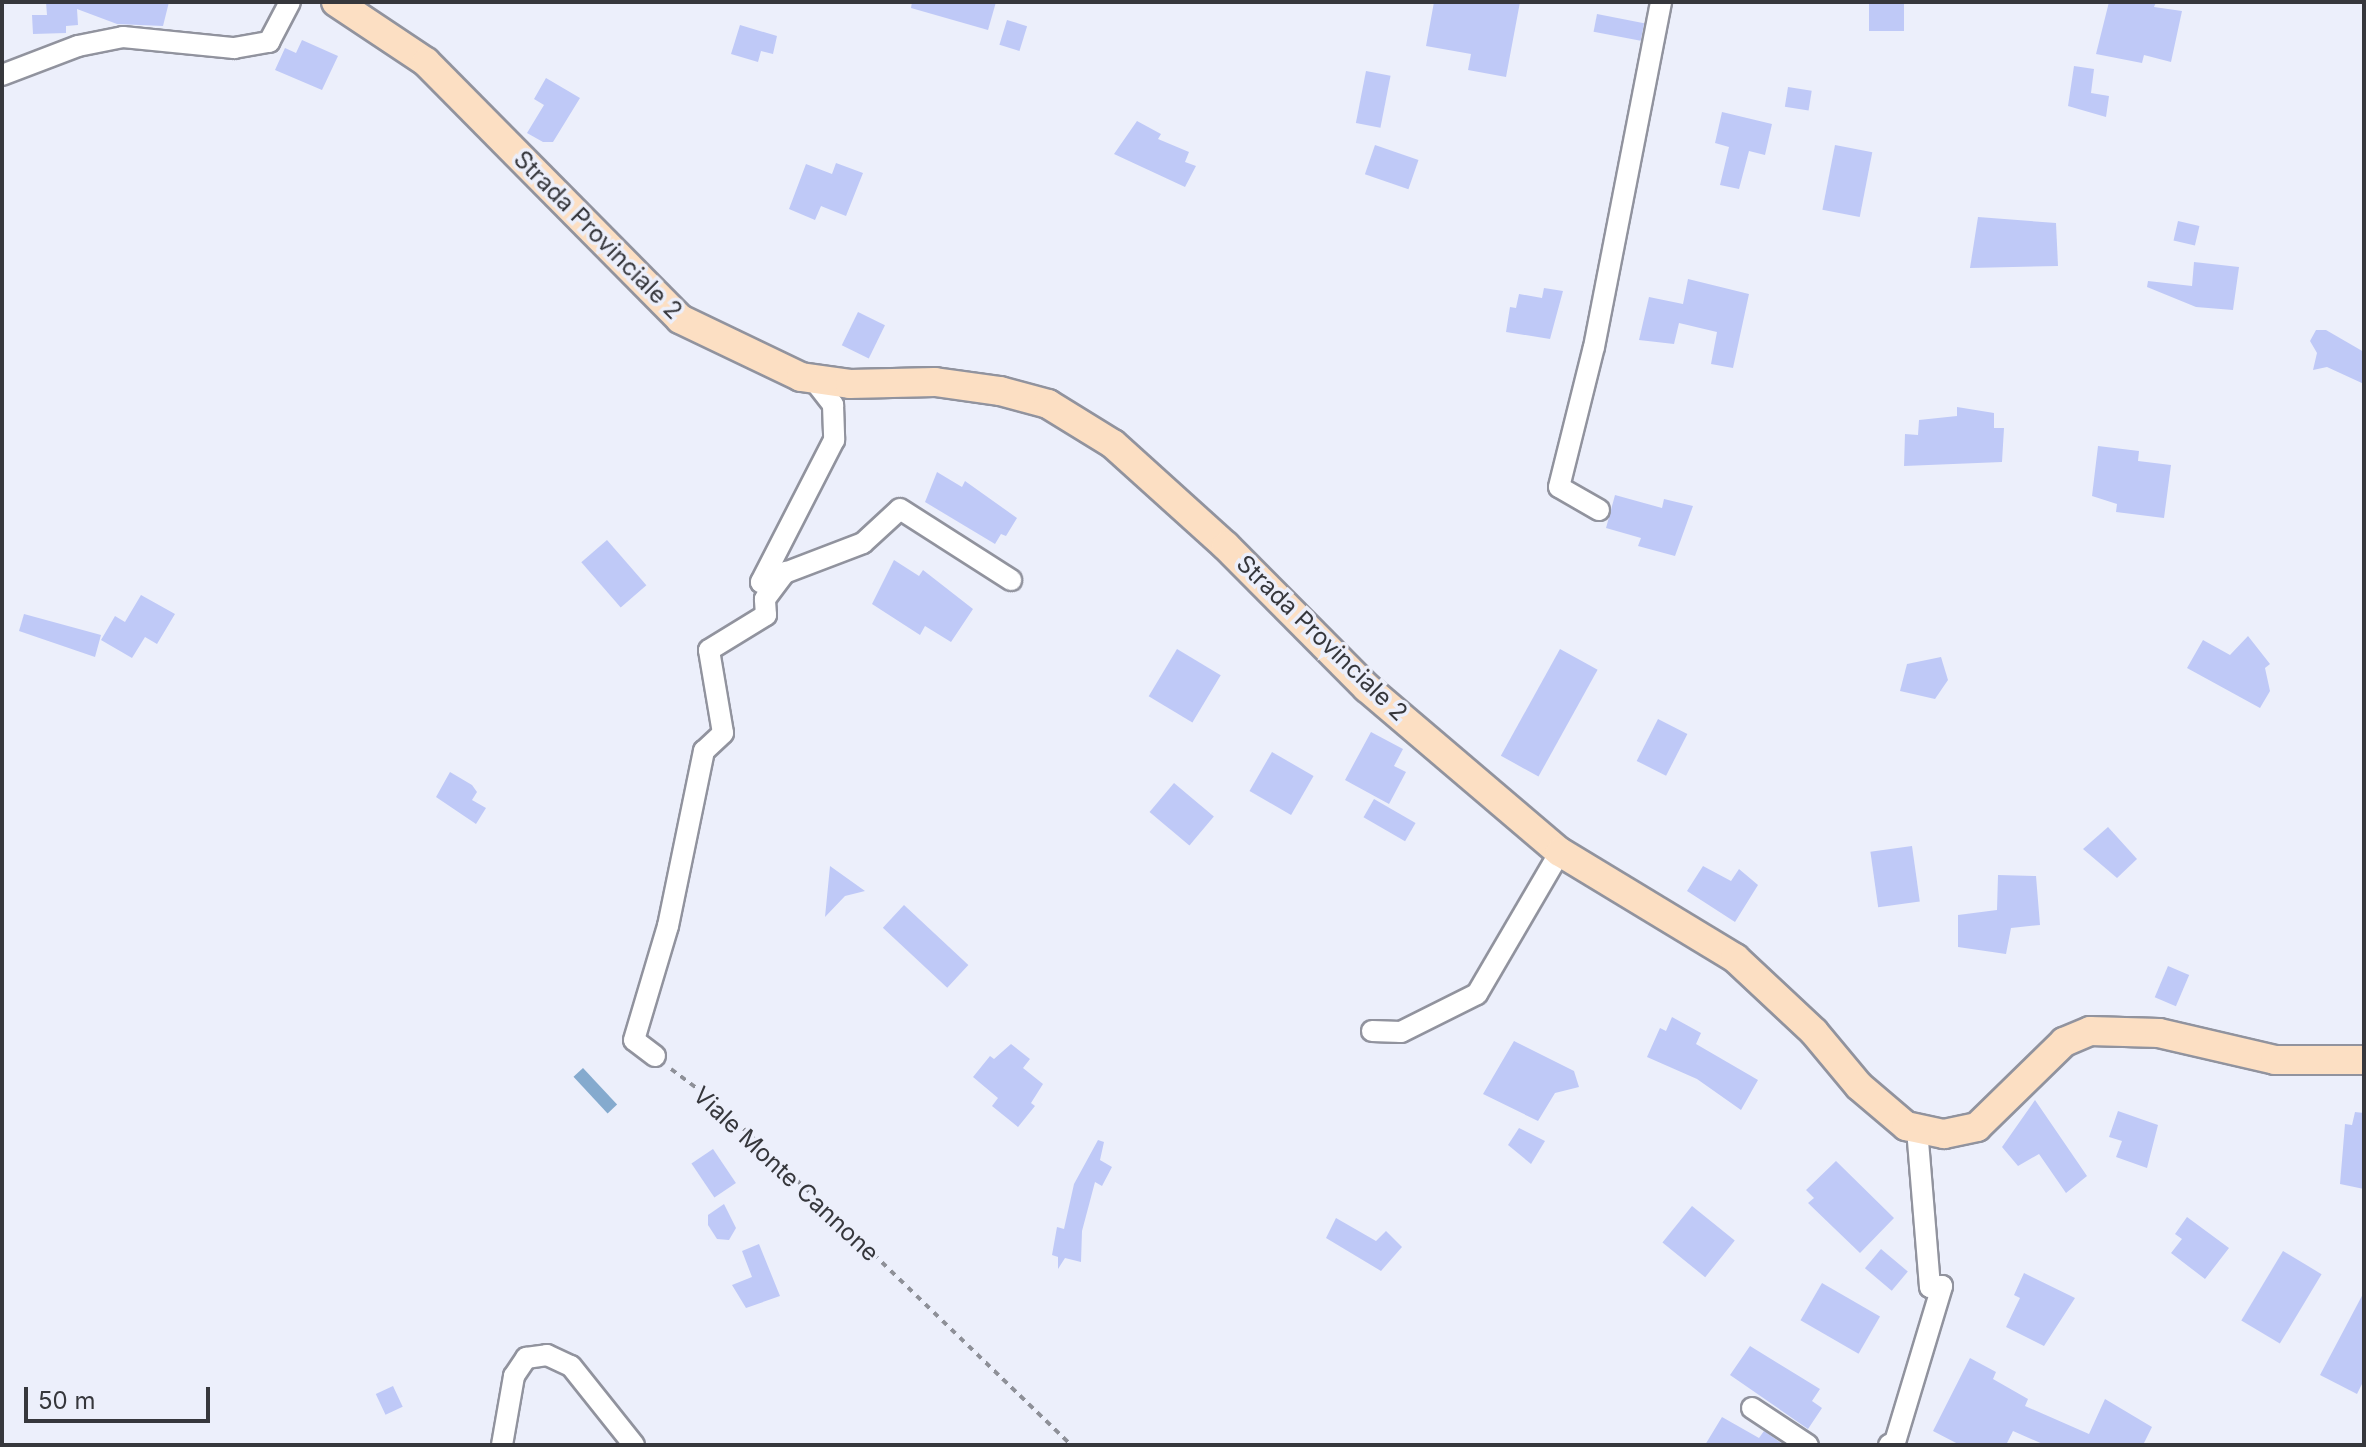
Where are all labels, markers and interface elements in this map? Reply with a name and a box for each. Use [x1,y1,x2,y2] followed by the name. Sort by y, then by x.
[508,145,688,325] street label: Strada Provinciale 2
[1231,549,1413,727] street label: Strada Provinciale 2
[687,1081,885,1267] street label: Viale Monte Cannone
[28,1371,214,1421] scale bar
[38,1386,96,1415] text: 50 m

